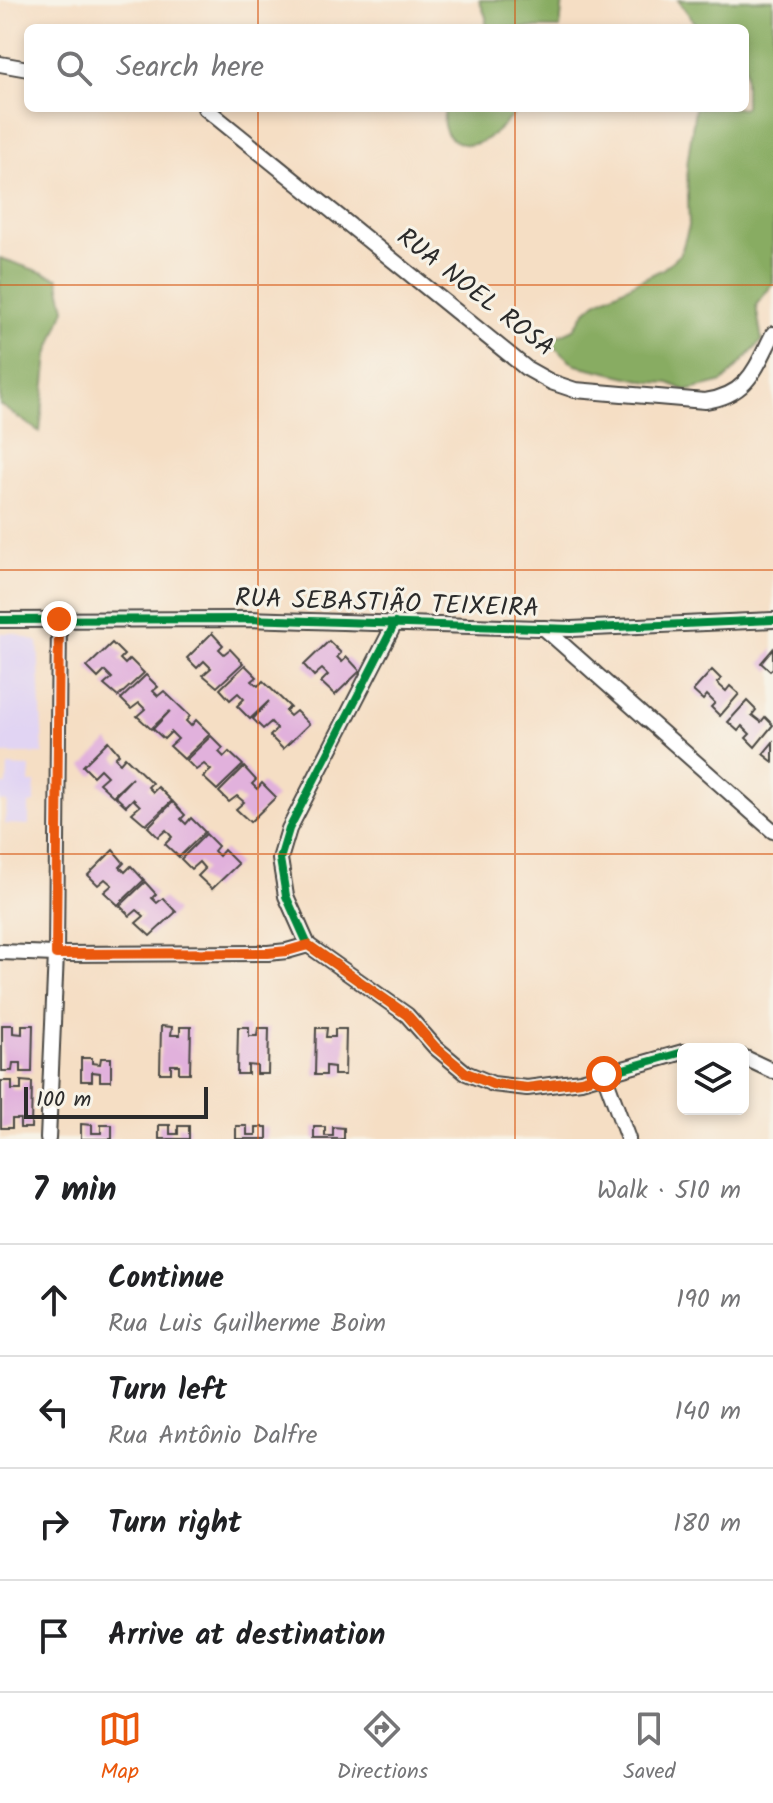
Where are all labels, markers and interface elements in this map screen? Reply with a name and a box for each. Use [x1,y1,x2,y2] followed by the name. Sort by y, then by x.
[24,24,749,112] search box
[116,44,264,92] text: Search here
[52,46,96,90] icon: search
[387,218,563,368] street label: RUA NOEL ROSA
[234,578,540,630] street label: RUA SEBASTIÃO TEIXEIRA
[41,601,77,637] route end
[677,1043,749,1115] map controls
[677,1043,749,1115] button: layers
[586,1056,622,1092] route start
[24,1083,208,1119] scale bar
[36,1083,91,1118] text: 100 m
[32,1164,117,1218] text: 7 min
[597,1170,741,1212] text: Walk · 510 m
[108,1255,224,1303] text: Continue
[32,1278,76,1322] icon: ahead
[676,1279,741,1321] text: 190 m
[108,1303,386,1345] text: Rua Luis Guilherme Boim
[108,1367,227,1415] text: Turn left
[32,1390,76,1434] icon: left
[674,1391,741,1433] text: 140 m
[108,1415,317,1457] text: Rua Antônio Dalfre
[108,1500,241,1548] text: Turn right
[32,1502,76,1546] icon: right
[673,1503,741,1545] text: 180 m
[108,1612,385,1660] text: Arrive at destination
[32,1614,76,1658] icon: arrive
[98,1707,142,1790] tab: Map
[337,1707,428,1790] tab: Directions
[623,1707,675,1790] tab: Saved

